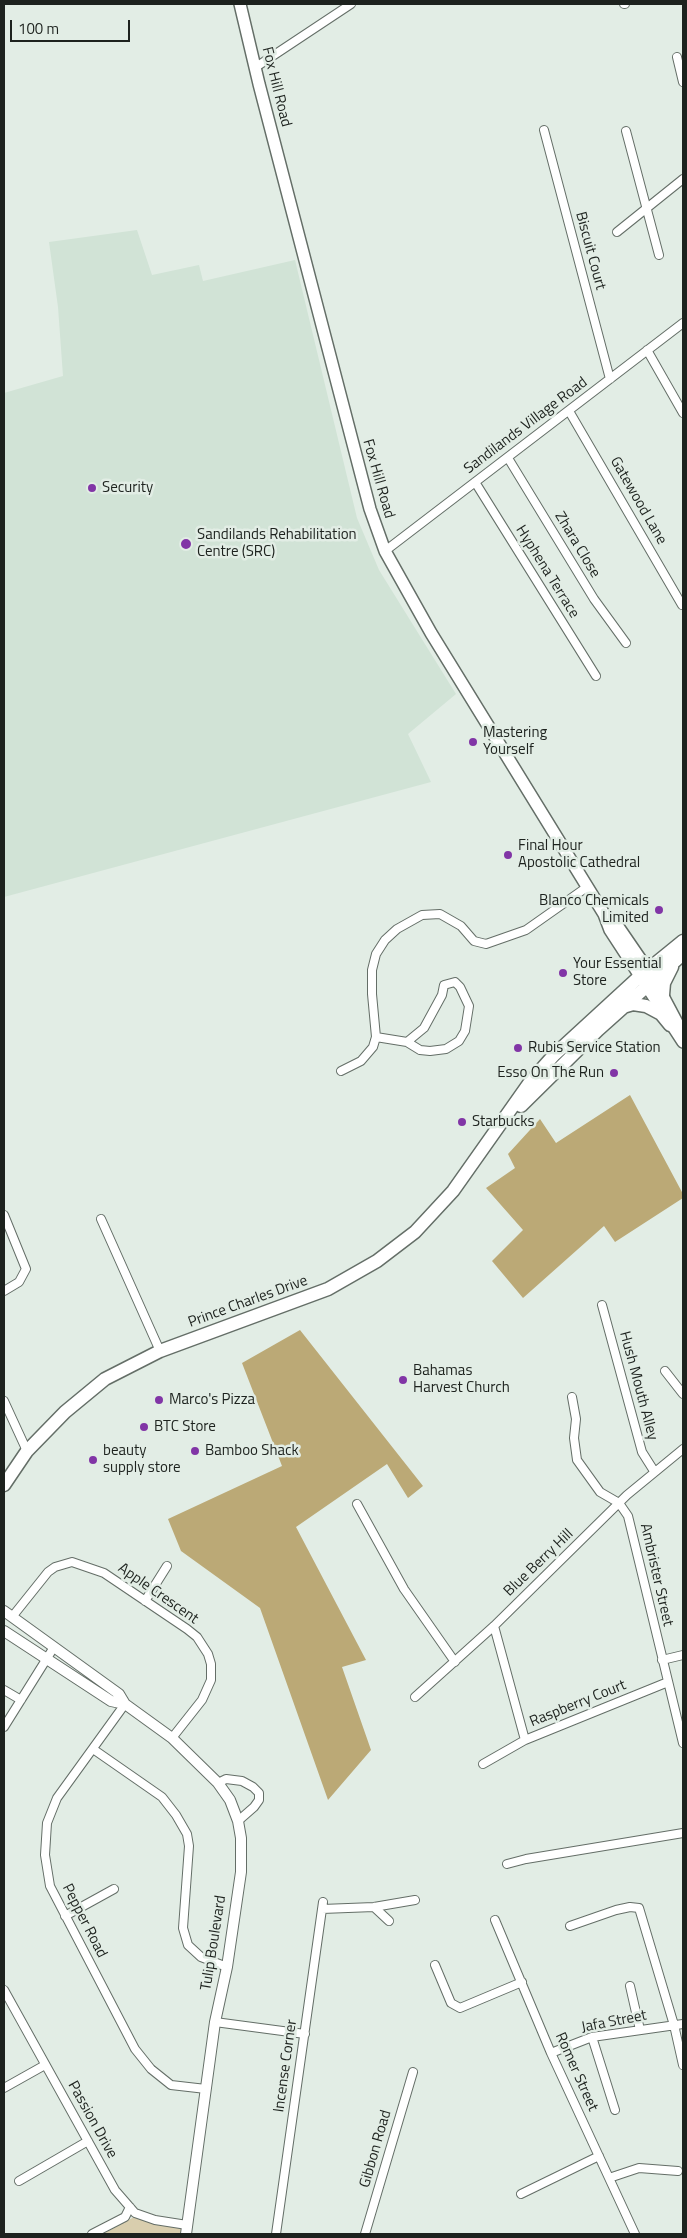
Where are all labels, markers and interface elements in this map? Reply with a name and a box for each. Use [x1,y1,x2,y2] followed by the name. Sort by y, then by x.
[12,10,132,42] scale bar
[18,17,59,40] text: 100 m
[257,45,295,129] street label: Fox Hill Road
[571,210,609,292] street label: Biscuit Court
[461,374,591,478] street label: Sandilands Village Road
[358,437,398,521] street label: Fox Hill Road
[606,454,670,548] street label: Gatewood Lane
[102,479,153,497] place label: Security
[86,482,98,494] marker: Security
[550,509,604,581] street label: Zhara Close
[511,522,583,622] street label: Hyphena Terrace
[197,526,357,561] place label: Sandilands Rehabilitation Centre (SRC)
[179,537,193,551] marker: Sandilands Rehabilitation Centre (SRC)
[483,724,547,759] place label: Mastering Yourself
[467,736,479,748] marker: Mastering Yourself
[518,837,640,872] place label: Final Hour Apostolic Cathedral
[502,849,514,861] marker: Final Hour Apostolic Cathedral
[539,892,649,927] place label: Blanco Chemicals Limited
[653,904,665,916] marker: Blanco Chemicals Limited
[573,955,662,990] place label: Your Essential Store
[557,967,569,979] marker: Your Essential Store
[528,1039,661,1057] place label: Rubis Service Station
[512,1042,524,1054] marker: Rubis Service Station
[497,1064,604,1082] place label: Esso On The Run
[608,1067,620,1079] marker: Esso On The Run
[472,1113,535,1131] place label: Starbucks
[456,1116,468,1128] marker: Starbucks
[186,1272,310,1332] street label: Prince Charles Drive
[615,1330,661,1442] street label: Hush Mouth Alley
[413,1362,510,1397] place label: Bahamas Harvest Church
[397,1374,409,1386] marker: Bahamas Harvest Church
[169,1391,255,1409] place label: Marco's Pizza
[153,1394,165,1406] marker: Marco's Pizza
[154,1418,216,1436] place label: BTC Store
[138,1421,150,1433] marker: BTC Store
[103,1442,181,1477] place label: beauty supply store
[205,1442,299,1460] place label: Bamboo Shack
[189,1445,201,1457] marker: Bamboo Shack
[87,1454,99,1466] marker: beauty supply store
[635,1522,677,1628] street label: Ambrister Street
[501,1525,577,1601] street label: Blue Berry Hill
[114,1560,202,1628] street label: Apple Crescent
[527,1676,629,1732] street label: Raspberry Court
[58,1881,110,1961] street label: Pepper Road
[198,1894,230,1992] street label: Tulip Boulevard
[580,2007,648,2037] street label: Jafa Street
[271,2018,301,2114] street label: Incense Corner
[551,2030,601,2114] street label: Romer Street
[63,2078,121,2162] street label: Passion Drive
[356,2108,396,2190] street label: Gibbon Road

